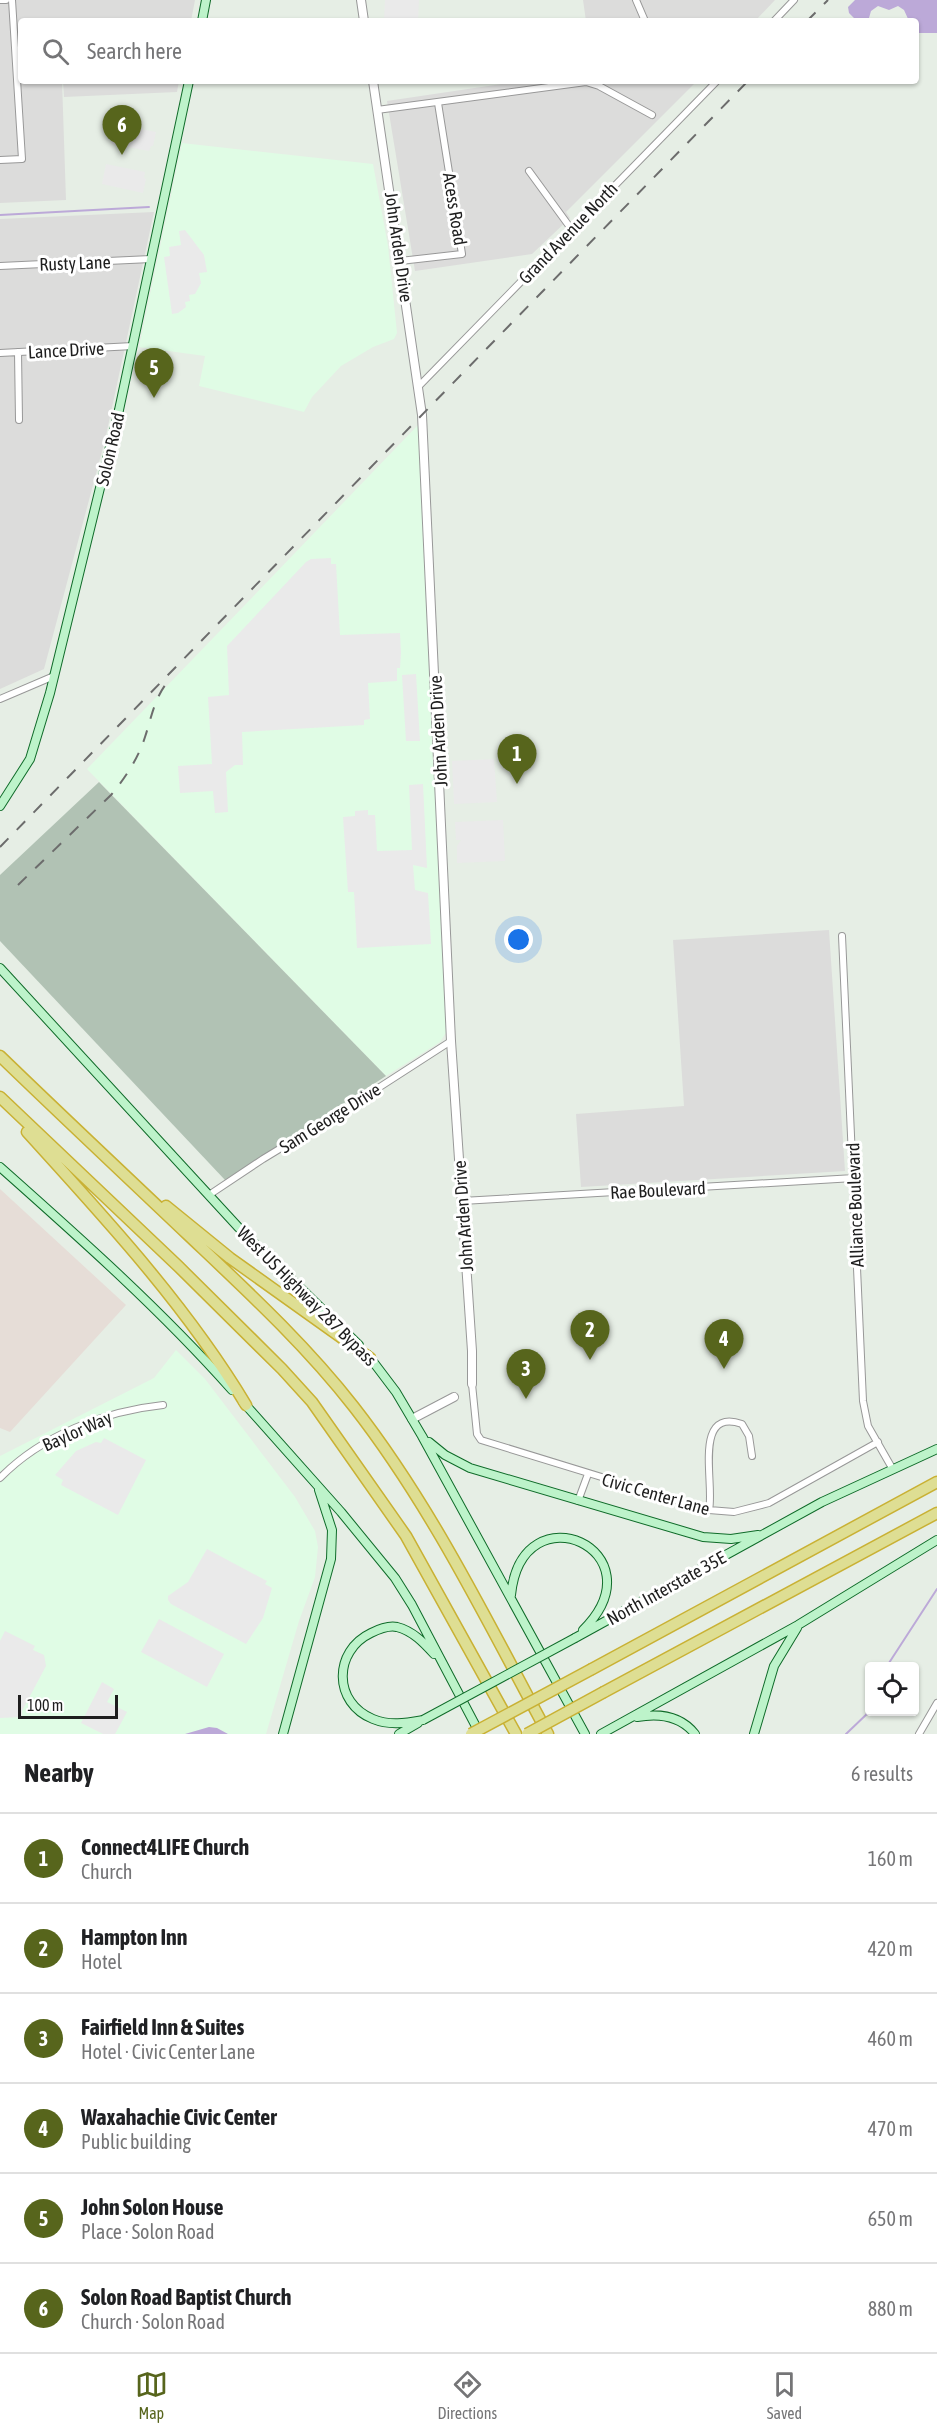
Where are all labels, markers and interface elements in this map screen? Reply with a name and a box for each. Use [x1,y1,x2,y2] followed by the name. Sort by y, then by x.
[18,18,919,84] search box
[39,35,72,68] icon: search
[87,38,182,64] text: Search here
[102,106,142,155] pin: 6
[439,171,471,247] street label: Acess Road
[514,178,622,288] street label: Grand Avenue North
[381,191,417,303] street label: John Arden Drive
[39,251,111,275] street label: Rusty Lane
[27,338,105,362] street label: Lance Drive
[134,348,174,398] pin: 5
[91,410,129,488] street label: Solon Road
[425,675,451,787] street label: John Arden Drive
[498,734,536,784] pin: 1
[504,925,533,954] your location
[276,1079,384,1157] street label: Sam George Drive
[842,1142,868,1268] street label: Alliance Boulevard
[449,1160,477,1272] street label: John Arden Drive
[610,1177,706,1203] street label: Rae Boulevard
[233,1222,381,1370] street label: West US Highway 287 Bypass
[570,1310,610,1360] pin: 2
[704,1320,744,1369] pin: 4
[506,1350,546,1399] pin: 3
[39,1406,115,1456] street label: Baylor Way
[600,1469,712,1519] street label: Civic Center Lane
[603,1547,729,1629] street label: North Interstate 35E
[865,1662,919,1716] map controls
[865,1662,919,1716] button: locate
[18,1692,118,1720] scale bar
[27,1696,63,1714] text: 100 m
[24,1758,94,1788] text: Nearby
[851,1762,913,1785] text: 6 results
[81,1834,249,1860] text: Connect4LIFE Church
[39,1847,48,1870] text: 1
[868,1847,913,1870] text: 160 m
[81,1860,132,1883] text: Church
[81,1924,187,1950] text: Hampton Inn
[39,1937,48,1960] text: 2
[868,1937,913,1960] text: 420 m
[81,1950,122,1973] text: Hotel
[81,2014,244,2040] text: Fairfield Inn & Suites
[39,2027,48,2050] text: 3
[868,2027,913,2050] text: 460 m
[81,2040,255,2063] text: Hotel · Civic Center Lane
[81,2104,277,2130] text: Waxahachie Civic Center
[39,2117,48,2140] text: 4
[868,2117,913,2140] text: 470 m
[81,2130,191,2153] text: Public building
[81,2194,223,2220] text: John Solon House
[39,2207,48,2230] text: 5
[868,2207,913,2230] text: 650 m
[81,2220,215,2243] text: Place · Solon Road
[81,2284,291,2310] text: Solon Road Baptist Church
[39,2297,48,2320] text: 6
[868,2297,913,2320] text: 880 m
[81,2310,225,2333] text: Church · Solon Road
[135,2368,168,2422] tab: Map
[437,2368,497,2422] tab: Directions
[767,2368,802,2422] tab: Saved

